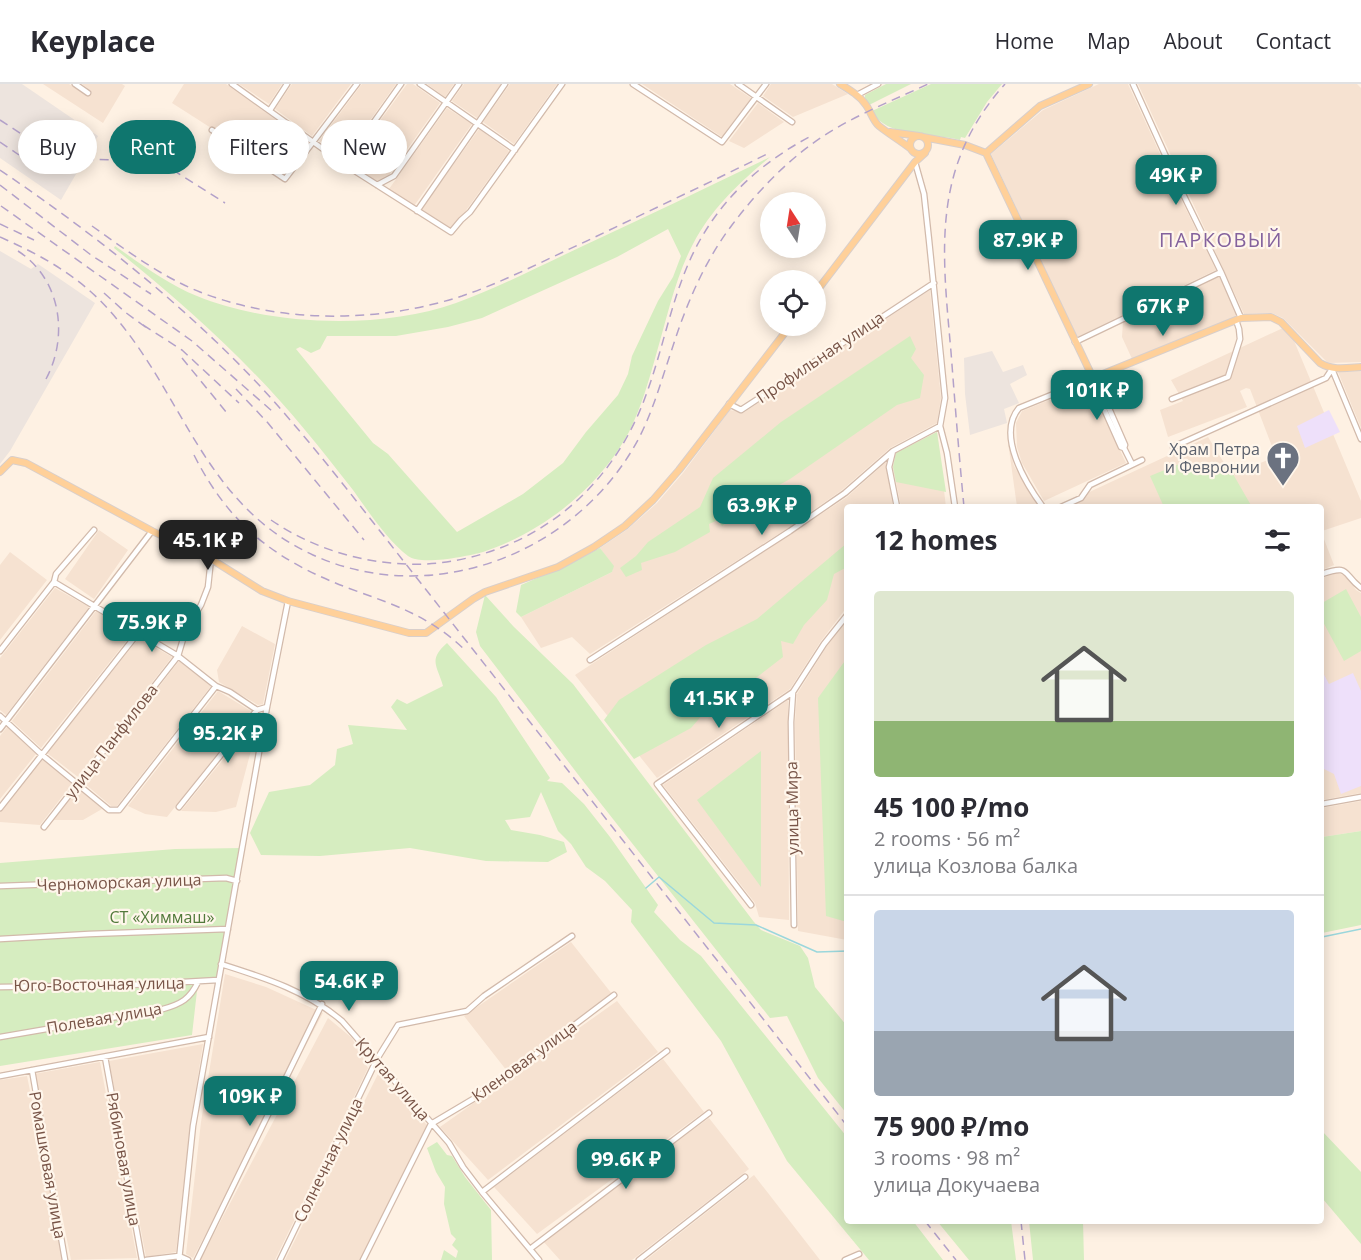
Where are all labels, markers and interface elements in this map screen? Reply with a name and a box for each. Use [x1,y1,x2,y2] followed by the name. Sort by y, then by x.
[30,22,155,60] text: Keyplace
[995,27,1054,55] text: Home
[1087,27,1130,55] text: Map
[1163,27,1223,55] text: About
[1256,27,1331,55] text: Contact
[18,120,97,174] chip: Buy
[109,120,196,174] chip: Rent
[208,120,309,174] chip: Filters
[321,120,407,174] chip: New
[1134,155,1218,206] pin: 49K ₽
[1150,161,1203,188] text: 49K ₽
[760,192,826,258] north arrow
[760,192,826,336] map controls
[973,220,1083,271] pin: 87.9K ₽
[993,226,1063,253] text: 87.9K ₽
[1159,226,1283,253] district label: ПАРКОВЫЙ
[760,270,826,336] button: locate
[1121,286,1205,337] pin: 67K ₽
[1137,292,1190,319] text: 67K ₽
[752,306,888,408] street label: Профильная улица
[1048,370,1146,421] pin: 101K ₽
[1065,376,1129,403] text: 101K ₽
[1165,438,1260,478] place label: Храм Петра и Февронии
[1265,440,1301,487] church icon: Храм Петра и Февронии
[707,485,817,536] pin: 63.9K ₽
[727,491,797,518] text: 63.9K ₽
[153,520,263,571] pin: 45.1K ₽
[874,522,998,558] text: 12 homes
[1261,524,1294,557] icon: filters
[173,526,243,553] text: 45.1K ₽
[97,602,207,653] pin: 75.9K ₽
[117,608,187,635] text: 75.9K ₽
[1030,630,1138,738] icon: home
[664,678,774,729] pin: 41.5K ₽
[59,679,163,803] street label: улица Панфилова
[684,684,754,711] text: 41.5K ₽
[173,713,283,764] pin: 95.2K ₽
[193,719,263,746] text: 95.2K ₽
[780,761,804,855] street label: улица Мира
[874,789,1029,825] text: 45 100 ₽/mo
[874,825,1020,852] text: 2 rooms · 56 m²
[874,852,1078,879] text: улица Козлова балка
[36,868,202,896] street label: Черноморская улица
[110,906,215,928] park label: СТ «Химмаш»
[1030,949,1138,1057] icon: home
[294,961,404,1012] pin: 54.6K ₽
[314,967,384,994] text: 54.6K ₽
[13,972,185,996] street label: Юго-Восточная улица
[45,997,163,1039] street label: Полевая улица
[467,1015,581,1107] street label: Кленовая улица
[351,1033,435,1125] street label: Крутая улица
[201,1076,299,1127] pin: 109K ₽
[218,1082,282,1109] text: 109K ₽
[24,1090,72,1240] street label: Ромашковая улица
[101,1090,147,1228] street label: Рябиновая улица
[288,1094,368,1226] street label: Солнечная улица
[874,1108,1029,1144] text: 75 900 ₽/mo
[571,1139,681,1190] pin: 99.6K ₽
[874,1144,1020,1171] text: 3 rooms · 98 m²
[591,1145,661,1172] text: 99.6K ₽
[874,1171,1040,1198] text: улица Докучаева

